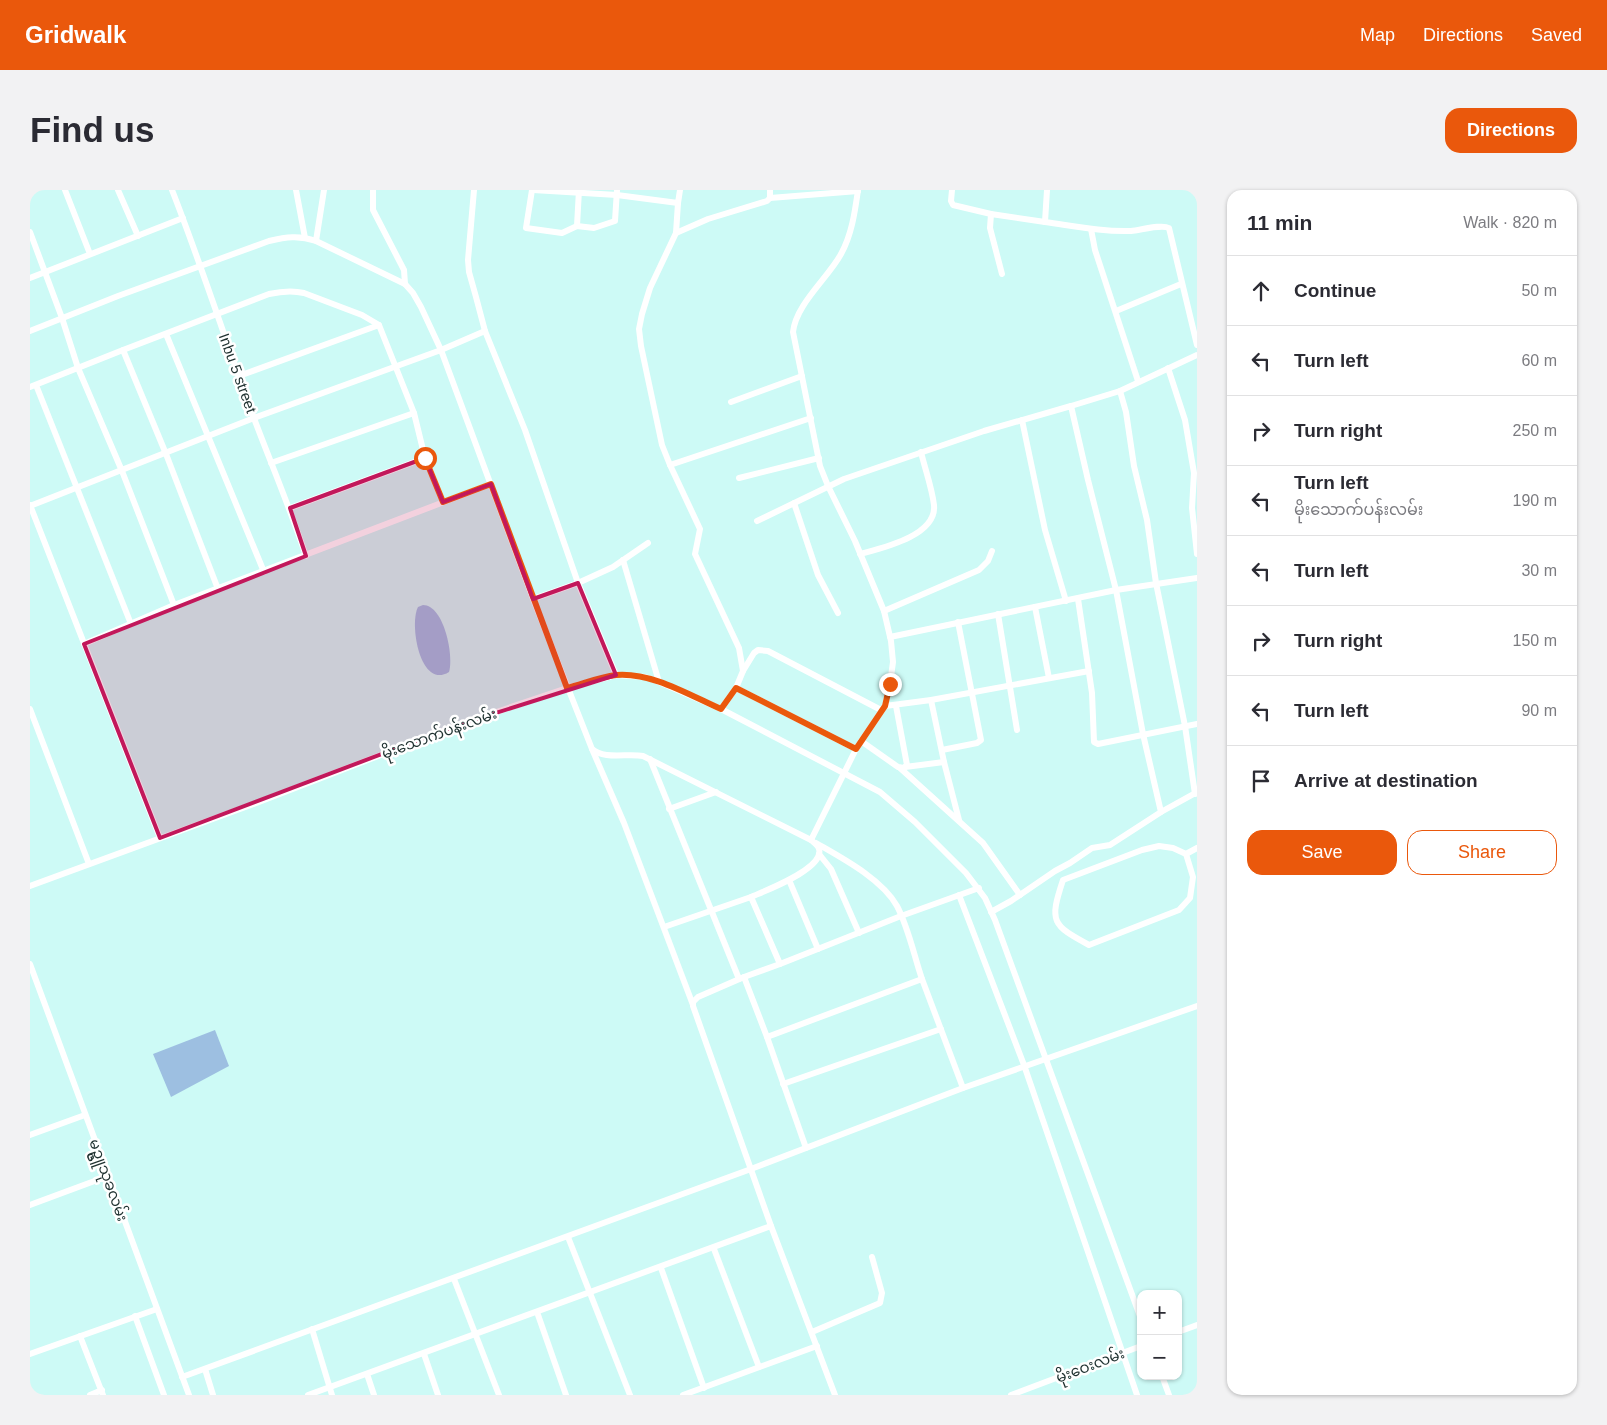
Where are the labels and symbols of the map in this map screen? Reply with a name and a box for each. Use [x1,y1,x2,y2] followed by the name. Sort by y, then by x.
[216,331,261,416] street label: Inbu 5 street
[414,447,437,470] route start
[879,673,902,696] route end
[379,703,500,765] street label: မိုးသောက်ပန်းလမ်း
[83,1136,133,1225] street label: မဥ္ဇူသုခလမ်း
[1053,1343,1128,1390] street label: မိုးဝေးလမ်း

